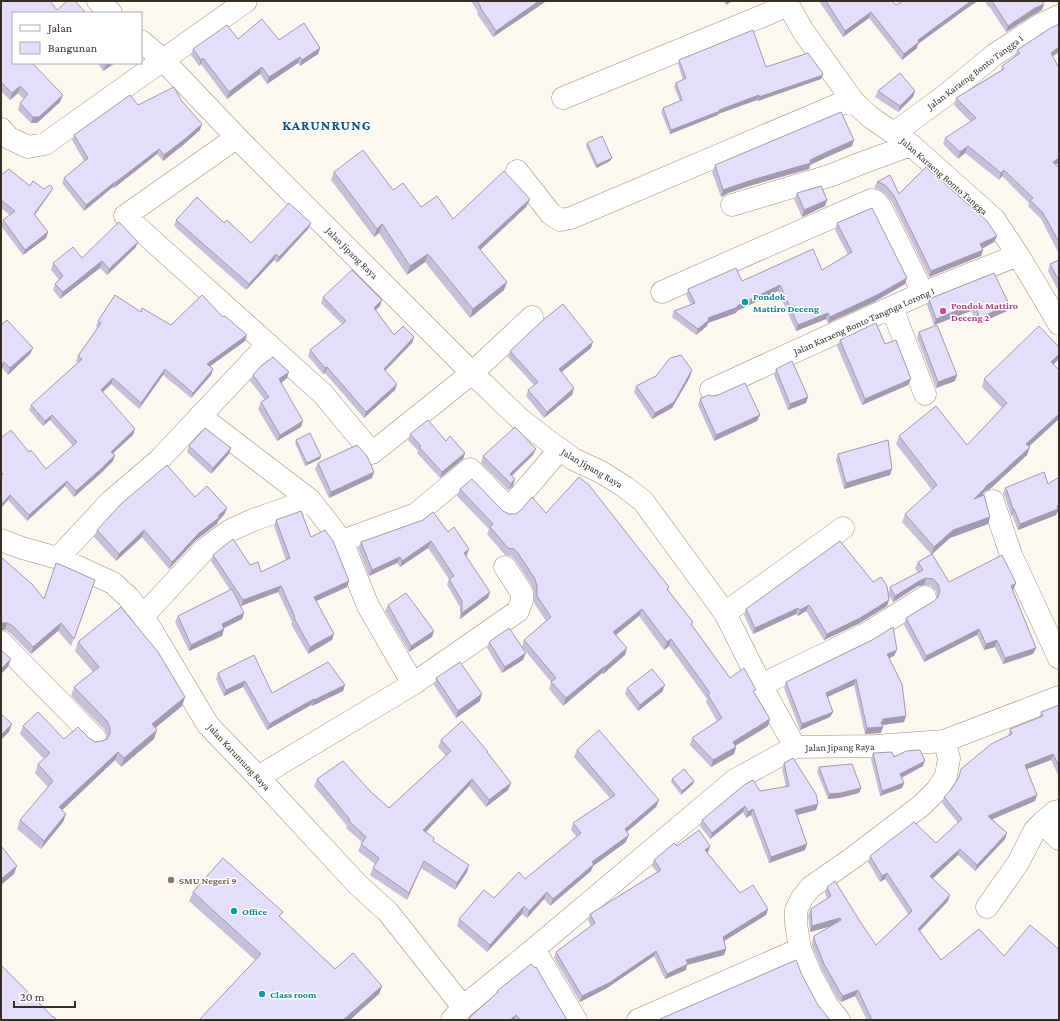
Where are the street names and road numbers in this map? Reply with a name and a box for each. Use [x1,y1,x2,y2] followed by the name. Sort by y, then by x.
[924,32,1025,112] street label: Jalan Karaeng Bonto Tangga 1
[897,134,990,217] street label: Jalan Karaeng Bonto Tangga
[323,224,381,282] street label: Jalan Jipang Raya
[791,285,936,358] street label: Jalan Karaeng Bonto Tangnga Lorong 1
[559,446,625,490] street label: Jalan Jipang Raya
[205,721,273,793] street label: Jalan Karunrung Raya
[804,741,875,753] street label: Jalan Jipang Raya

